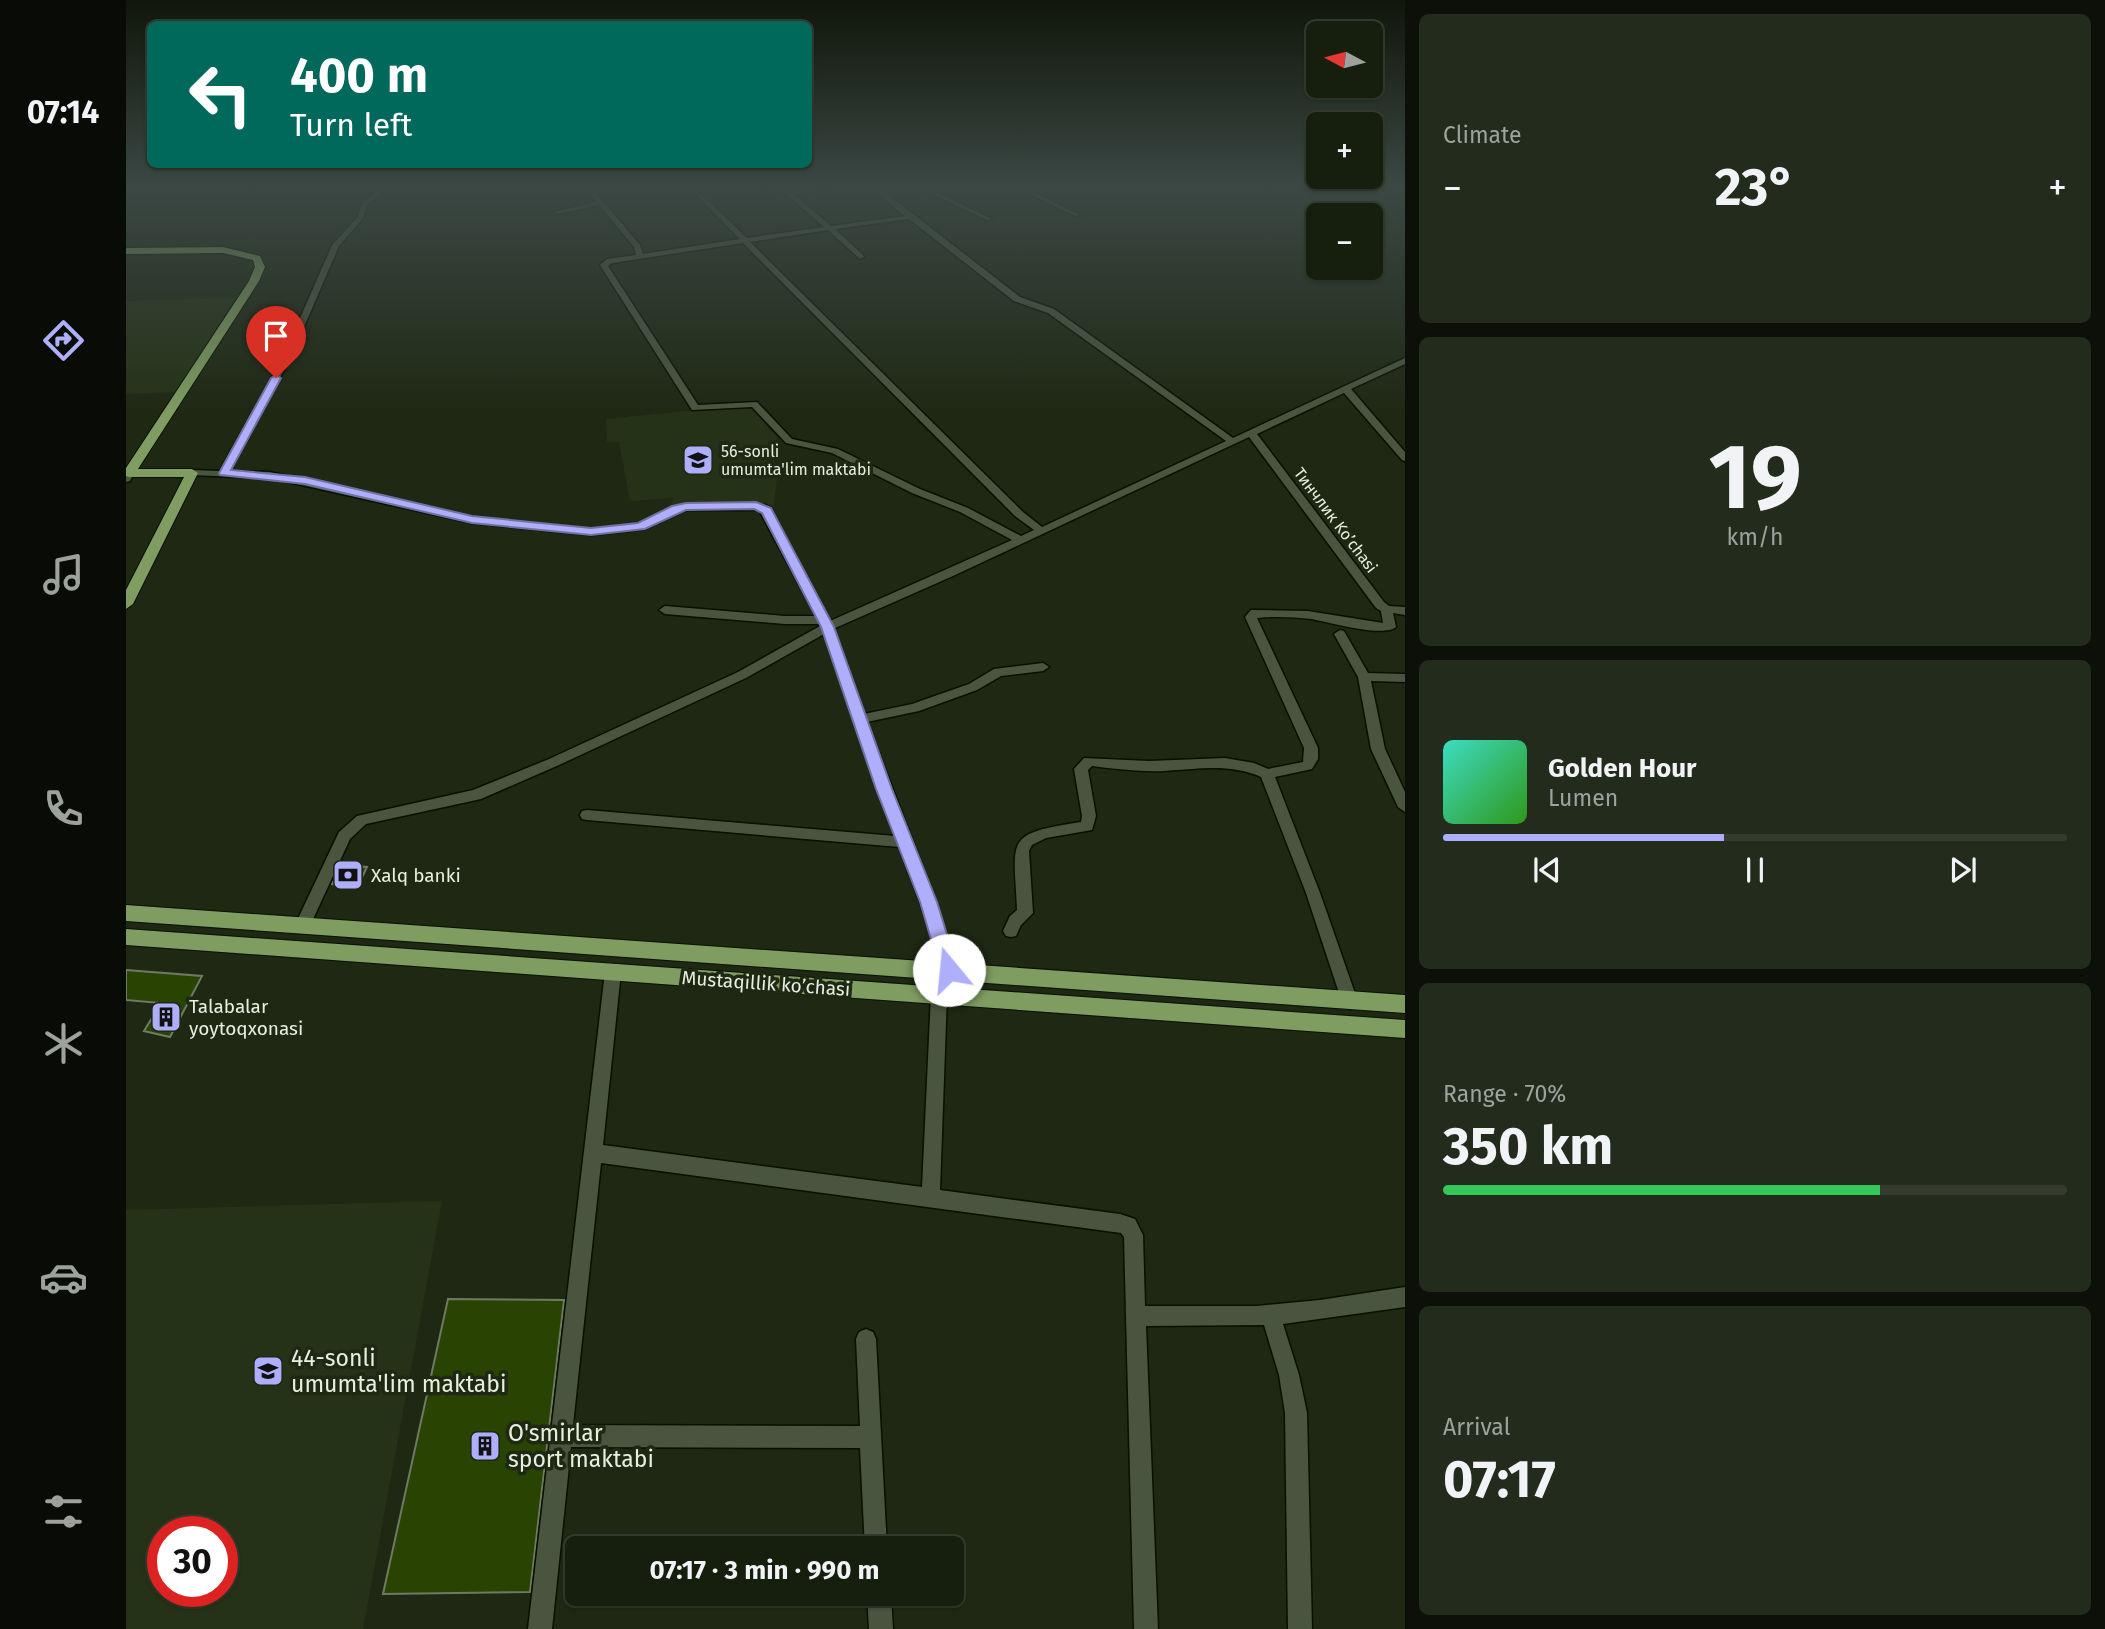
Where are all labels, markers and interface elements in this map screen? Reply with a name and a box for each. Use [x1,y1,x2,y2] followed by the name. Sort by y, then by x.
[1306,21,1382,98] north arrow
[1306,21,1383,280] map controls
[290,46,428,105] text: 400 m
[175,49,266,140] icon: left
[27,93,99,131] text: 07:14
[290,106,412,144] text: Turn left
[1306,112,1383,189] button: +
[1443,121,1522,149] text: Climate
[1715,156,1795,219] text: 23°
[1443,165,1462,211] text: −
[2048,165,2067,211] text: +
[1306,203,1383,280] button: −
[246,306,306,378] pin
[39,316,88,365] icon: directions
[257,317,295,355] icon: arrive
[1708,423,1802,532] text: 19
[721,442,871,479] place label: 56-sonli umumta'lim maktabi
[681,443,715,477] school or university icon: 56-sonli umumta'lim maktabi
[1290,464,1381,577] street label: Тинчлик Ko’chasi
[1727,523,1783,551] text: km/h
[39,550,88,599] icon: music
[1548,753,1696,784] text: Golden Hour
[39,784,88,833] icon: phone
[1548,784,1618,812] text: Lumen
[1528,851,1566,889] icon: previous
[1736,851,1774,889] icon: pause
[1944,851,1982,889] icon: next
[331,858,365,892] bank icon: Xalq banki
[371,864,461,887] place label: Xalq banki
[912,933,986,1007] position arrow
[681,966,851,1001] street label: Mustaqillik ko’chasi
[189,995,303,1040] place label: Talabalar yoytoqxonasi
[149,1000,183,1034] building icon: Talabalar yoytoqxonasi
[39,1019,88,1068] icon: climate
[1443,1080,1566,1108] text: Range · 70%
[1443,1115,1613,1178] text: 350 km
[39,1253,88,1302] icon: car
[291,1344,507,1398] place label: 44-sonli umumta'lim maktabi
[251,1354,285,1388] school or university icon: 44-sonli umumta'lim maktabi
[1443,1413,1510,1441] text: Arrival
[508,1419,654,1473] place label: O'smirlar sport maktabi
[468,1429,502,1463] building icon: O'smirlar sport maktabi
[1443,1448,1556,1511] text: 07:17
[39,1487,88,1536] icon: filters
[147,1516,238,1607] speed limit sign: 30
[649,1555,880,1586] text: 07:17 · 3 min · 990 m

